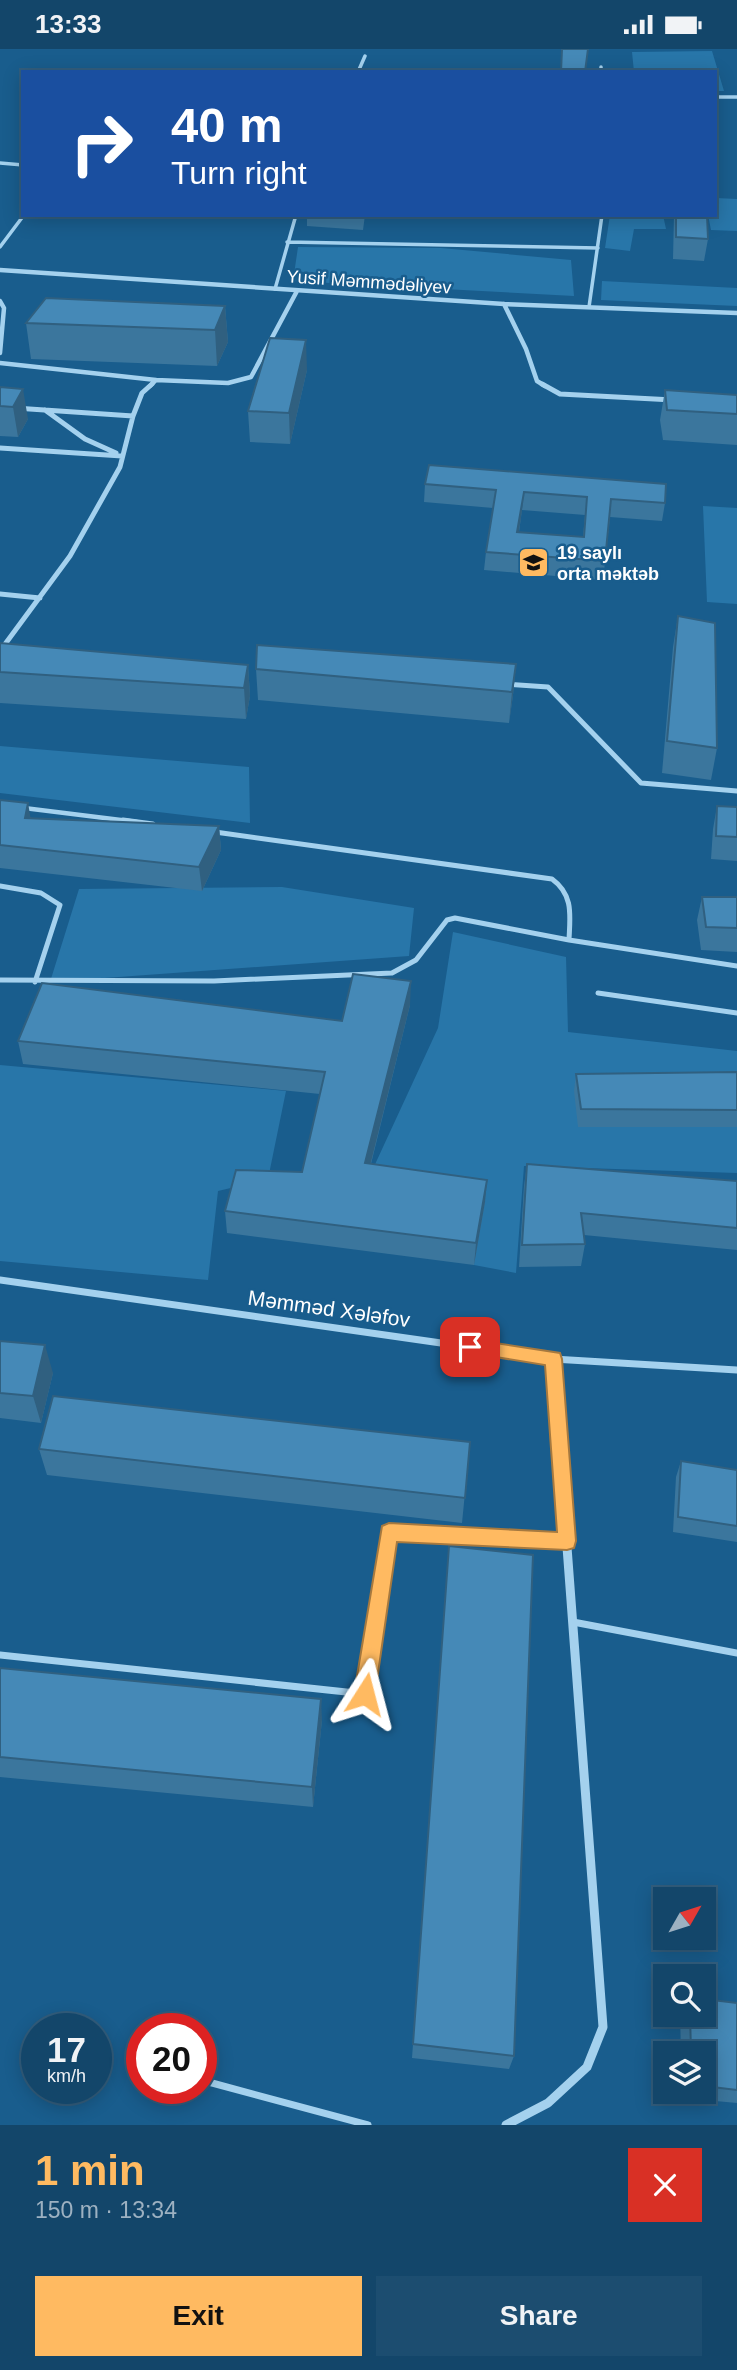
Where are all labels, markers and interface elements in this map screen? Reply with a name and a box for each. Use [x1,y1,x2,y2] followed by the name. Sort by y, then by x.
[35,9,102,39] text: 13:33
[56,98,147,189] icon: right
[171,98,283,152] text: 40 m
[171,155,307,191] text: Turn right
[286,266,452,298] street label: Yusif Məmmədəliyev
[557,543,659,584] place label: 19 saylı orta məktəb
[517,546,551,580] school or university icon: 19 saylı orta məktəb
[247,1286,412,1331] street label: Məmməd Xələfov
[440,1317,500,1377] pin
[451,1328,489,1366] icon: arrive
[328,1657,402,1731] position arrow
[653,1887,716,1949] north arrow
[653,1887,716,2104] map controls
[653,1964,716,2027] button: search
[126,2013,217,2104] speed limit sign: 20
[47,2030,86,2069] text: 17
[653,2041,716,2104] button: layers
[47,2066,86,2086] text: km/h
[35,2147,145,2194] text: 1 min
[628,2148,702,2222] button: close
[35,2197,177,2223] text: 150 m · 13:34
[35,2276,362,2356] button: Exit
[376,2276,702,2356] button: Share

